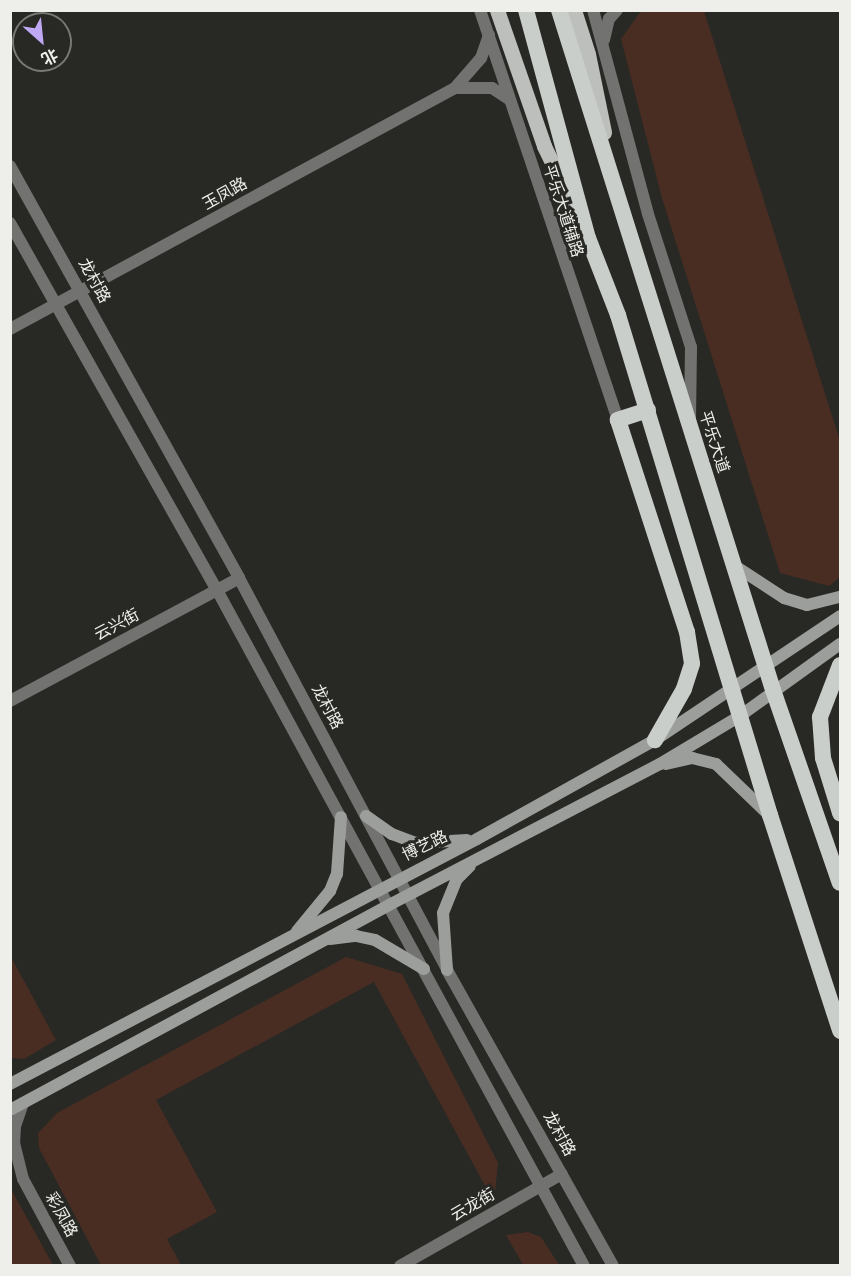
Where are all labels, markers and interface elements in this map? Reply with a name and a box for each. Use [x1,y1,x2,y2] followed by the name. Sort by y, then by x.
[12,12,72,72] north arrow
[38,45,61,69] text: 北
[539,162,587,260] street label: 平乐大道辅路
[199,174,251,214] street label: 玉凤路
[74,255,114,307] street label: 龙村路
[695,409,733,475] street label: 平乐大道
[91,605,143,645] street label: 云兴街
[307,681,347,733] street label: 龙村路
[399,827,451,865] street label: 博艺路
[539,1108,579,1160] street label: 龙村路
[447,1185,499,1225] street label: 云龙街
[41,1189,81,1241] street label: 彩凤路

